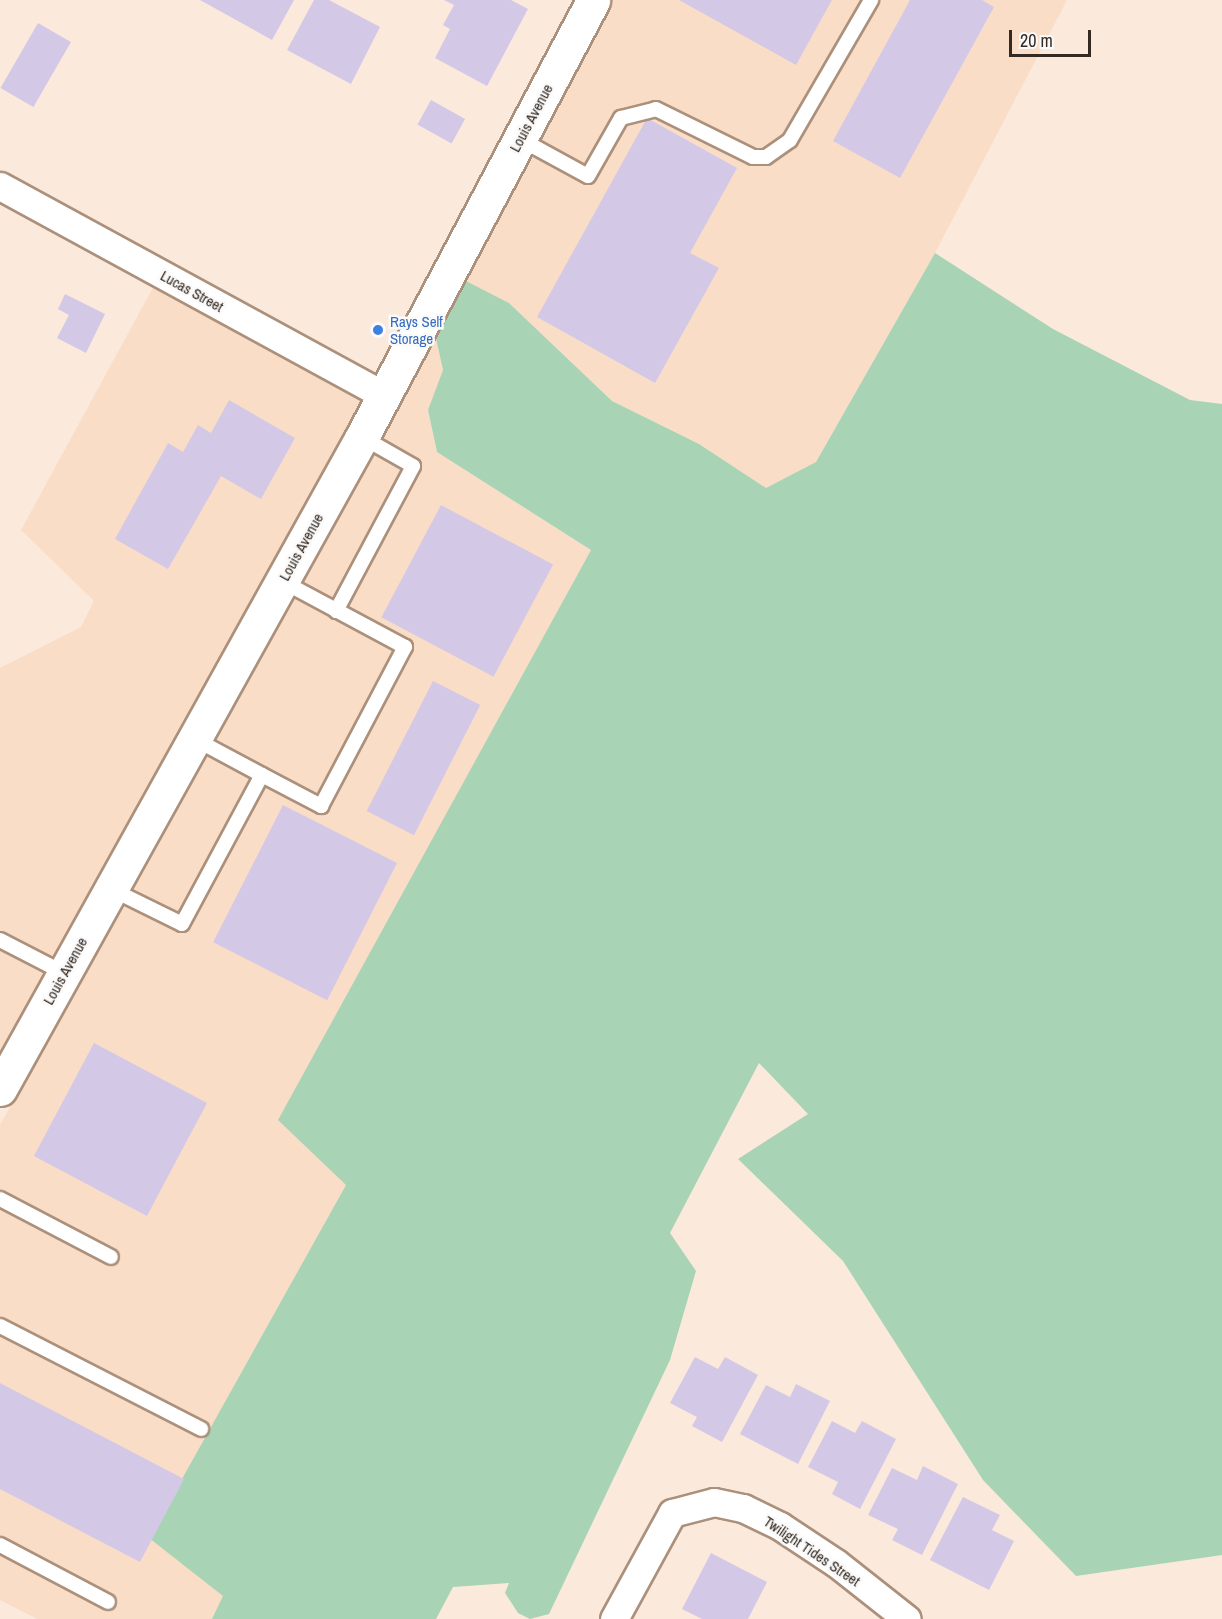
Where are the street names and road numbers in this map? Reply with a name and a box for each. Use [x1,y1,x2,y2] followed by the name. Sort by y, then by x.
[505,81,557,155] street label: Louis Avenue
[157,266,227,316] street label: Lucas Street
[275,510,327,584] street label: Louis Avenue
[39,934,91,1008] street label: Louis Avenue
[760,1512,864,1590] street label: Twilight Tides Street

